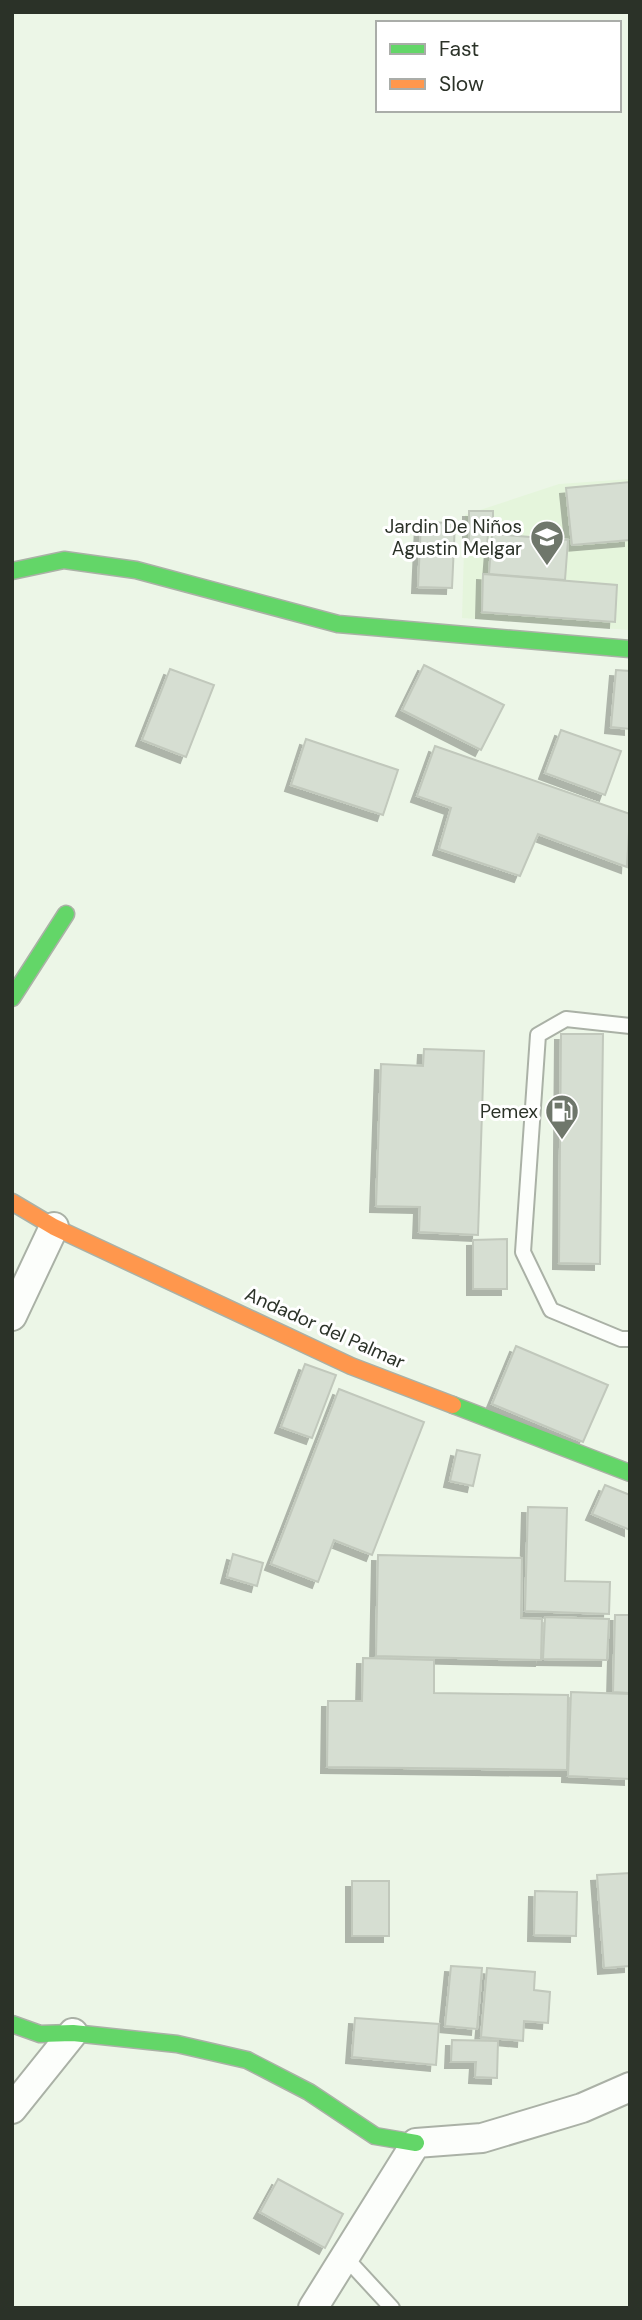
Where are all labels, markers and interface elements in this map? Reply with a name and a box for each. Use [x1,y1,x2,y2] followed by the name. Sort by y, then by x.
[376,21,621,112] legend
[439,35,479,63] text: Fast
[439,70,484,98] text: Slow
[385,514,522,561] place label: Jardin De Niños Agustin Melgar
[528,518,566,567] school or university icon: Jardin De Niños Agustin Melgar
[543,1092,581,1141] fuel station icon: Pemex
[480,1099,539,1124] place label: Pemex
[241,1282,409,1374] street label: Andador del Palmar

